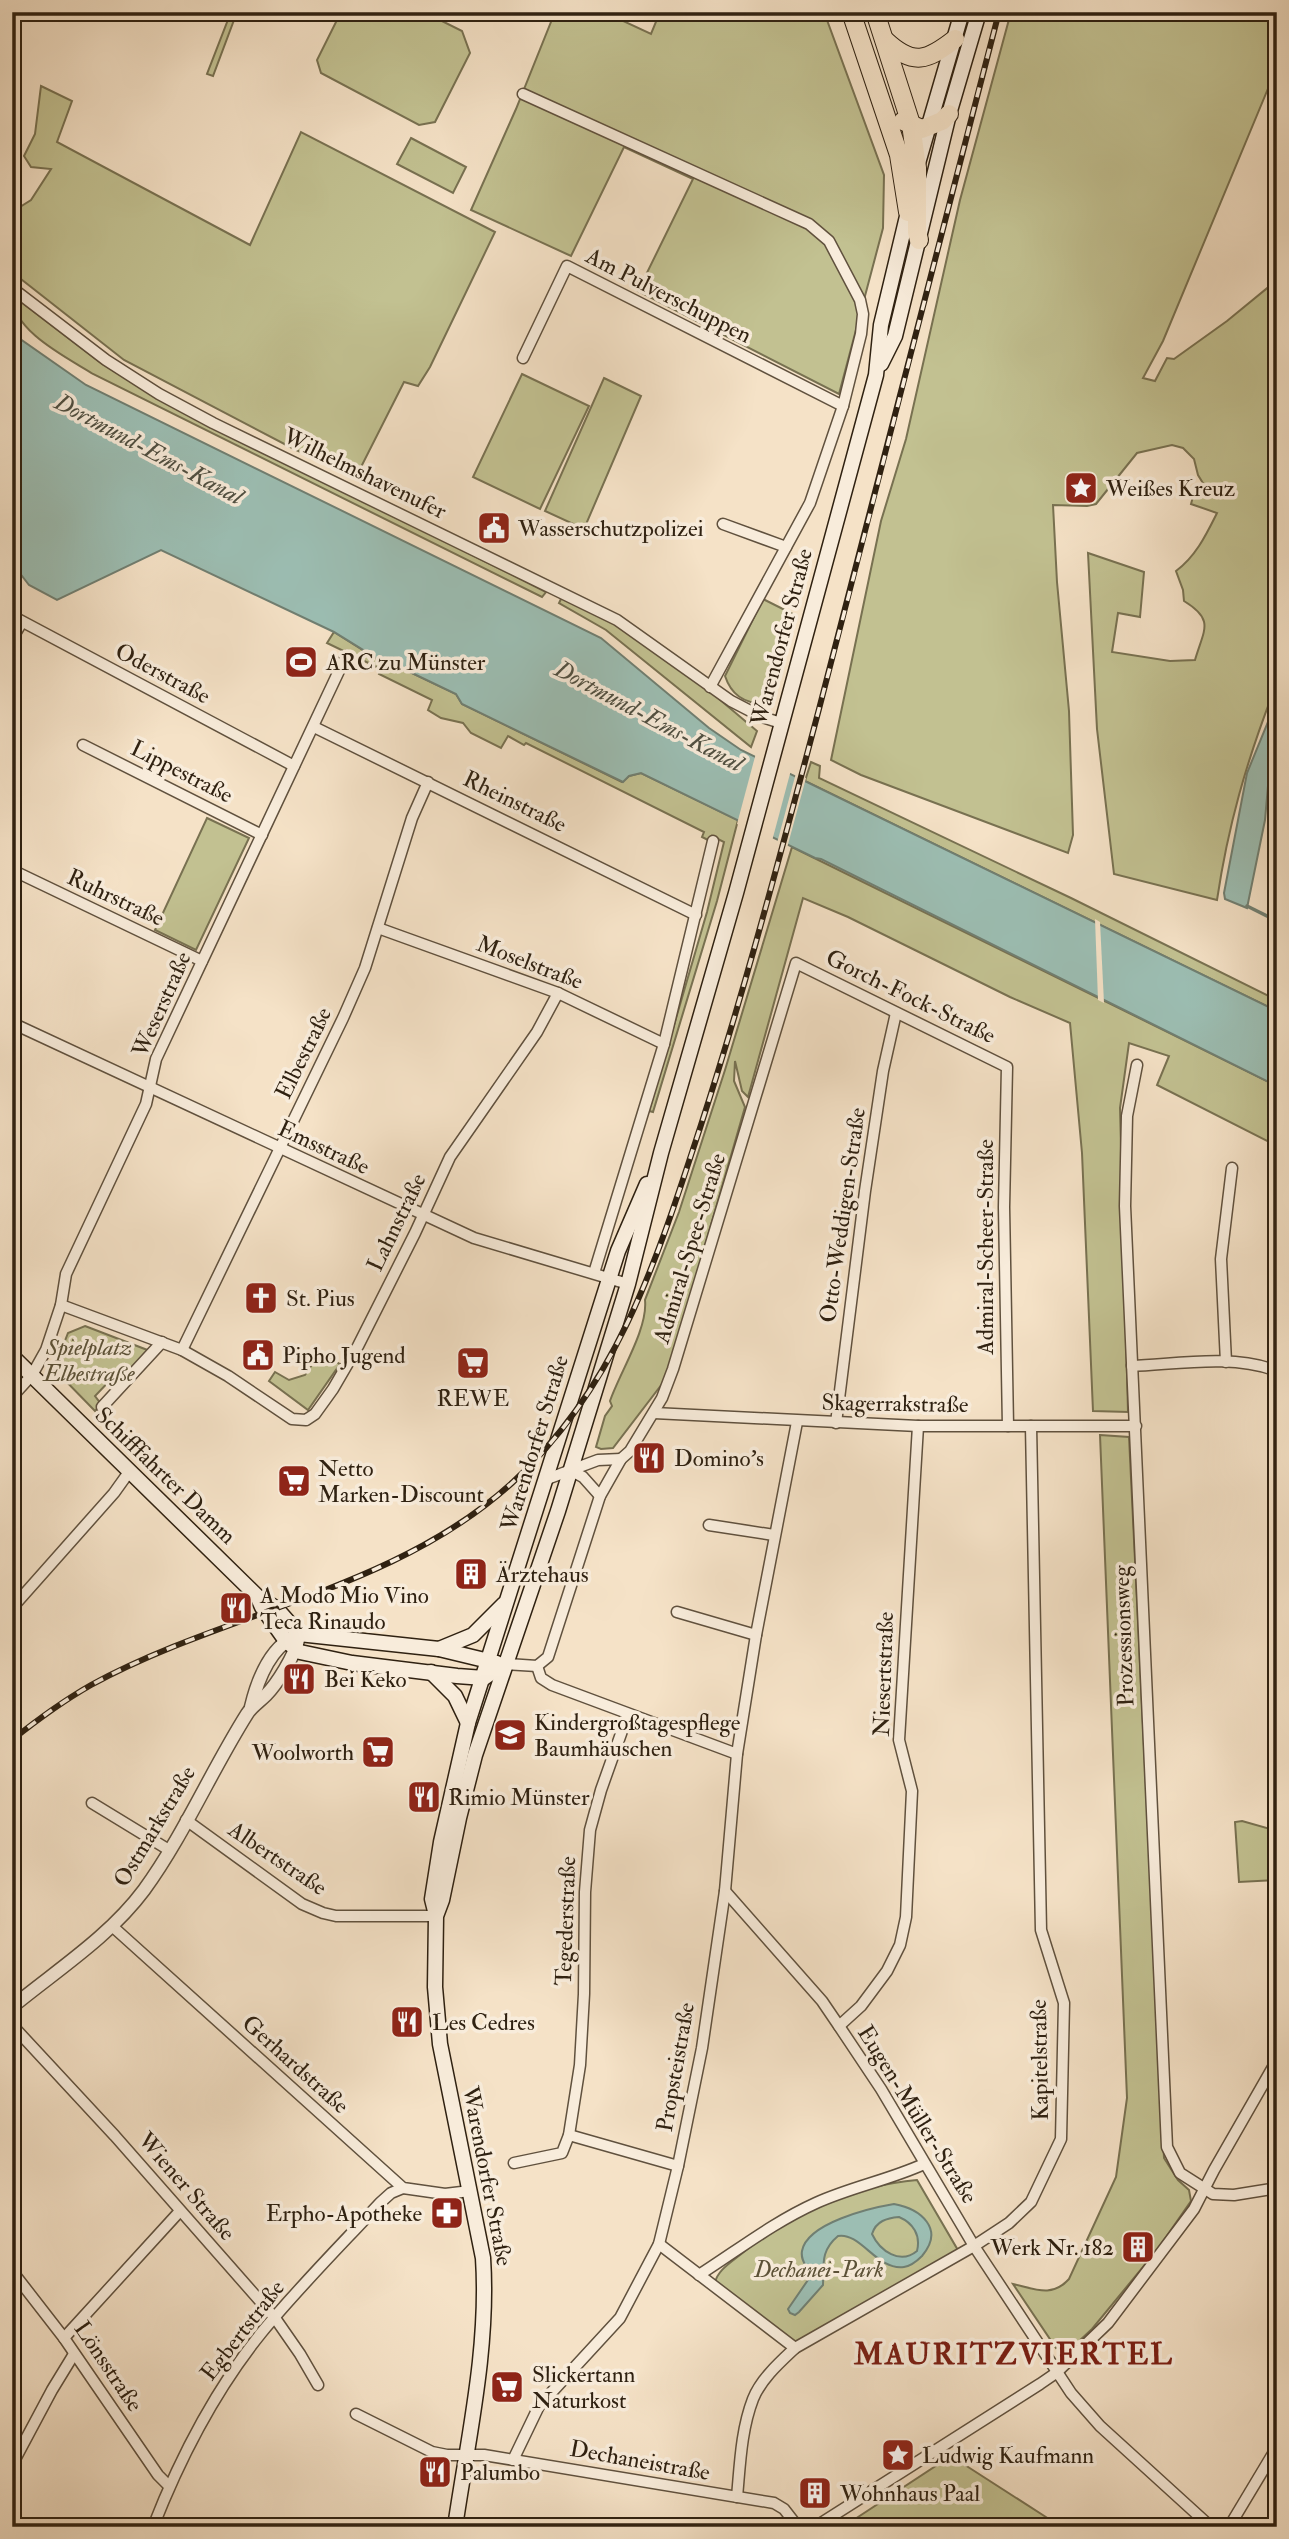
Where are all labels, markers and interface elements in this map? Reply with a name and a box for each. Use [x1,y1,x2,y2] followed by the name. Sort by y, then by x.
[580,241,757,351] street label: Am Pulverschuppen
[48,386,250,513] water label: Dortmund-Ems-Kanal
[277,421,452,526] street label: Wilhelmshavenufer
[1062,469,1100,507] place icon: Weißes Kreuz
[1105,474,1235,503] place label: Weißes Kreuz
[475,509,513,547] public building icon: Wasserschutzpolizei
[517,514,704,544] place label: Wasserschutzpolizei
[744,545,819,730] street label: Warendorfer Straße
[110,636,216,711] street label: Oderstraße
[282,643,320,681] sports icon: ARC zu Münster
[325,648,486,677] place label: ARC zu Münster
[548,653,750,780] water label: Dortmund-Ems-Kanal
[125,733,238,811] street label: Lippestraße
[458,764,572,839] street label: Rheinstraße
[62,862,169,933] street label: Ruhrstraße
[472,929,587,996] street label: Moselstraße
[821,943,1001,1050] street label: Gorch-Fock-Straße
[125,947,198,1062] street label: Weserstraße
[269,1002,338,1104] street label: Elbestraße
[813,1105,872,1324] street label: Otto-Weddigen-Straße
[273,1114,375,1181] street label: Emsstraße
[971,1139,1000,1356] street label: Admiral-Scheer-Straße
[646,1149,733,1348] street label: Admiral-Spee-Straße
[360,1168,433,1276] street label: Lahnstraße
[242,1279,280,1317] church icon: St. Pius
[286,1284,355,1313] place label: St. Pius
[41,1333,135,1388] park label: Spielplatz Elbestraße
[239,1336,277,1374] public building icon: Pipho Jugend
[282,1341,406,1371] place label: Pipho Jugend
[454,1344,492,1382] supermarket icon: REWE
[494,1351,575,1536] street label: Warendorfer Straße
[437,1384,509,1413] place label: REWE
[821,1388,969,1419] street label: Skagerrakstraße
[89,1401,242,1550] street label: Schifffahrter Damm
[630,1439,668,1477] restaurant icon: Domino's
[674,1444,764,1473] place label: Domino's
[318,1454,484,1509] place label: Netto Marken-Discount
[275,1462,313,1500] supermarket icon: Netto Marken-Discount
[452,1555,490,1593] building icon: Ärztehaus
[495,1560,589,1589] place label: Ärztehaus
[1107,1564,1140,1707] street label: Prozessionsweg
[259,1581,429,1636] place label: A Modo Mio Vino Teca Rinaudo
[217,1589,255,1627] restaurant icon: A Modo Mio Vino Teca Rinaudo
[867,1611,900,1737] street label: Niesertstraße
[280,1660,318,1698] restaurant icon: Bei Keko
[324,1665,407,1694] place label: Bei Keko
[534,1708,741,1763] place label: Kindergroßtagespflege Baumhäuschen
[491,1716,529,1754] school or university icon: Kindergroßtagespflege Baumhäuschen
[359,1733,397,1771] supermarket icon: Woolworth
[251,1738,354,1767] place label: Woolworth
[107,1760,202,1892] street label: Ostmarkstraße
[405,1778,443,1816] restaurant icon: Rimio Münster
[448,1783,590,1812] place label: Rimio Münster
[222,1814,333,1902] street label: Albertstraße
[549,1855,582,1986] street label: Tegederstraße
[1024,1999,1056,2121] street label: Kapitelstraße
[650,2000,702,2134] street label: Propsteistraße
[388,2003,426,2041] restaurant icon: Les Cedres
[432,2008,535,2037] place label: Les Cedres
[236,2009,355,2120] street label: Gerhardstraße
[851,2020,984,2209] street label: Eugen-Müller-Straße
[456,2083,519,2269] street label: Warendorfer Straße
[131,2125,242,2247] street label: Wiener Straße
[428,2194,466,2232] pharmacy icon: Erpho-Apotheke
[266,2199,422,2229] place label: Erpho-Apotheke
[1119,2228,1157,2266] building icon: Werk Nr. 182
[989,2233,1114,2262] place label: Werk Nr. 182
[753,2255,884,2284] park label: Dechanei-Park
[194,2274,291,2387] street label: Egbertstraße
[68,2315,150,2417] street label: Lönsstraße
[853,2336,1174,2373] district label: MAURITZVIERTEL
[532,2360,636,2415] place label: Slickertann Naturkost
[488,2368,526,2406] supermarket icon: Slickertann Naturkost
[567,2434,713,2487] street label: Dechaneistraße
[879,2436,917,2474] place icon: Ludwig Kaufmann
[922,2441,1094,2470] place label: Ludwig Kaufmann
[416,2453,454,2491] restaurant icon: Palumbo
[460,2458,540,2487] place label: Palumbo
[796,2474,834,2512] building icon: Wohnhaus Paal
[839,2479,980,2508] place label: Wohnhaus Paal

